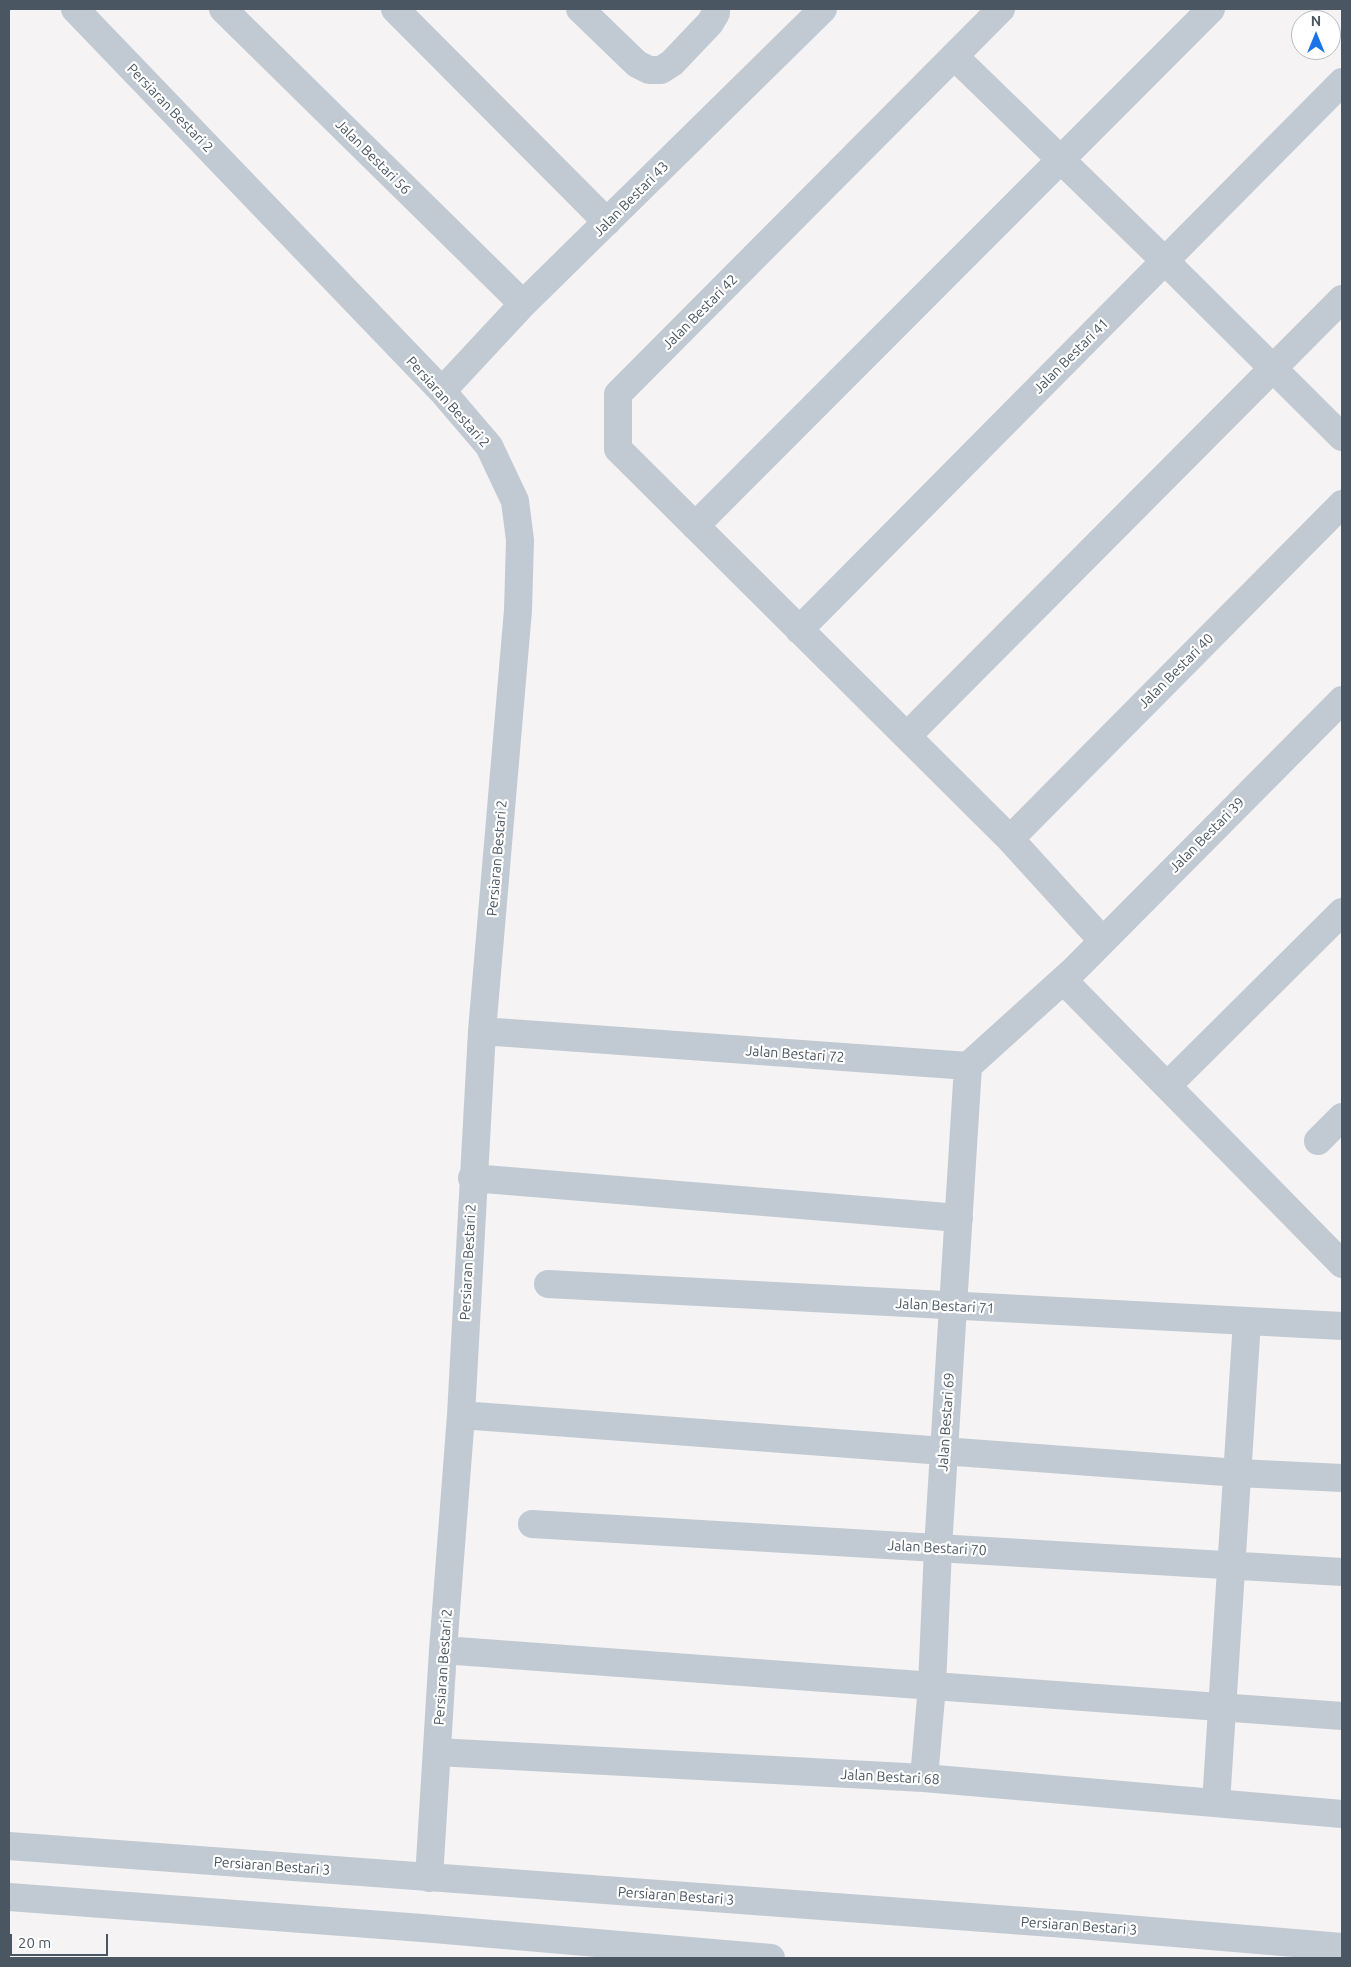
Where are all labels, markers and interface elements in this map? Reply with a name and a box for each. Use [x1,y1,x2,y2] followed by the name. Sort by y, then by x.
[1291,10,1341,60] north arrow
[1311,13,1321,29] text: N
[123,60,217,156] street label: Persiaran Bestari 2
[332,116,414,198] street label: Jalan Bestari 56
[590,158,672,240] street label: Jalan Bestari 43
[659,271,741,353] street label: Jalan Bestari 42
[1030,315,1112,397] street label: Jalan Bestari 41
[403,353,493,451] street label: Persiaran Bestari 2
[1135,630,1217,712] street label: Jalan Bestari 40
[1166,794,1248,876] street label: Jalan Bestari 39
[484,799,510,917] street label: Persiaran Bestari 2
[745,1042,845,1066] street label: Jalan Bestari 72
[457,1203,479,1321] street label: Persiaran Bestari 2
[895,1295,995,1317] street label: Jalan Bestari 71
[934,1372,958,1472] street label: Jalan Bestari 69
[887,1537,987,1559] street label: Jalan Bestari 70
[431,1608,455,1726] street label: Persiaran Bestari 2
[840,1766,940,1788] street label: Jalan Bestari 68
[213,1854,331,1878] street label: Persiaran Bestari 3
[617,1884,735,1908] street label: Persiaran Bestari 3
[1020,1914,1138,1938] street label: Persiaran Bestari 3
[12,1924,110,1956] scale bar
[18,1934,51,1951] text: 20 m

